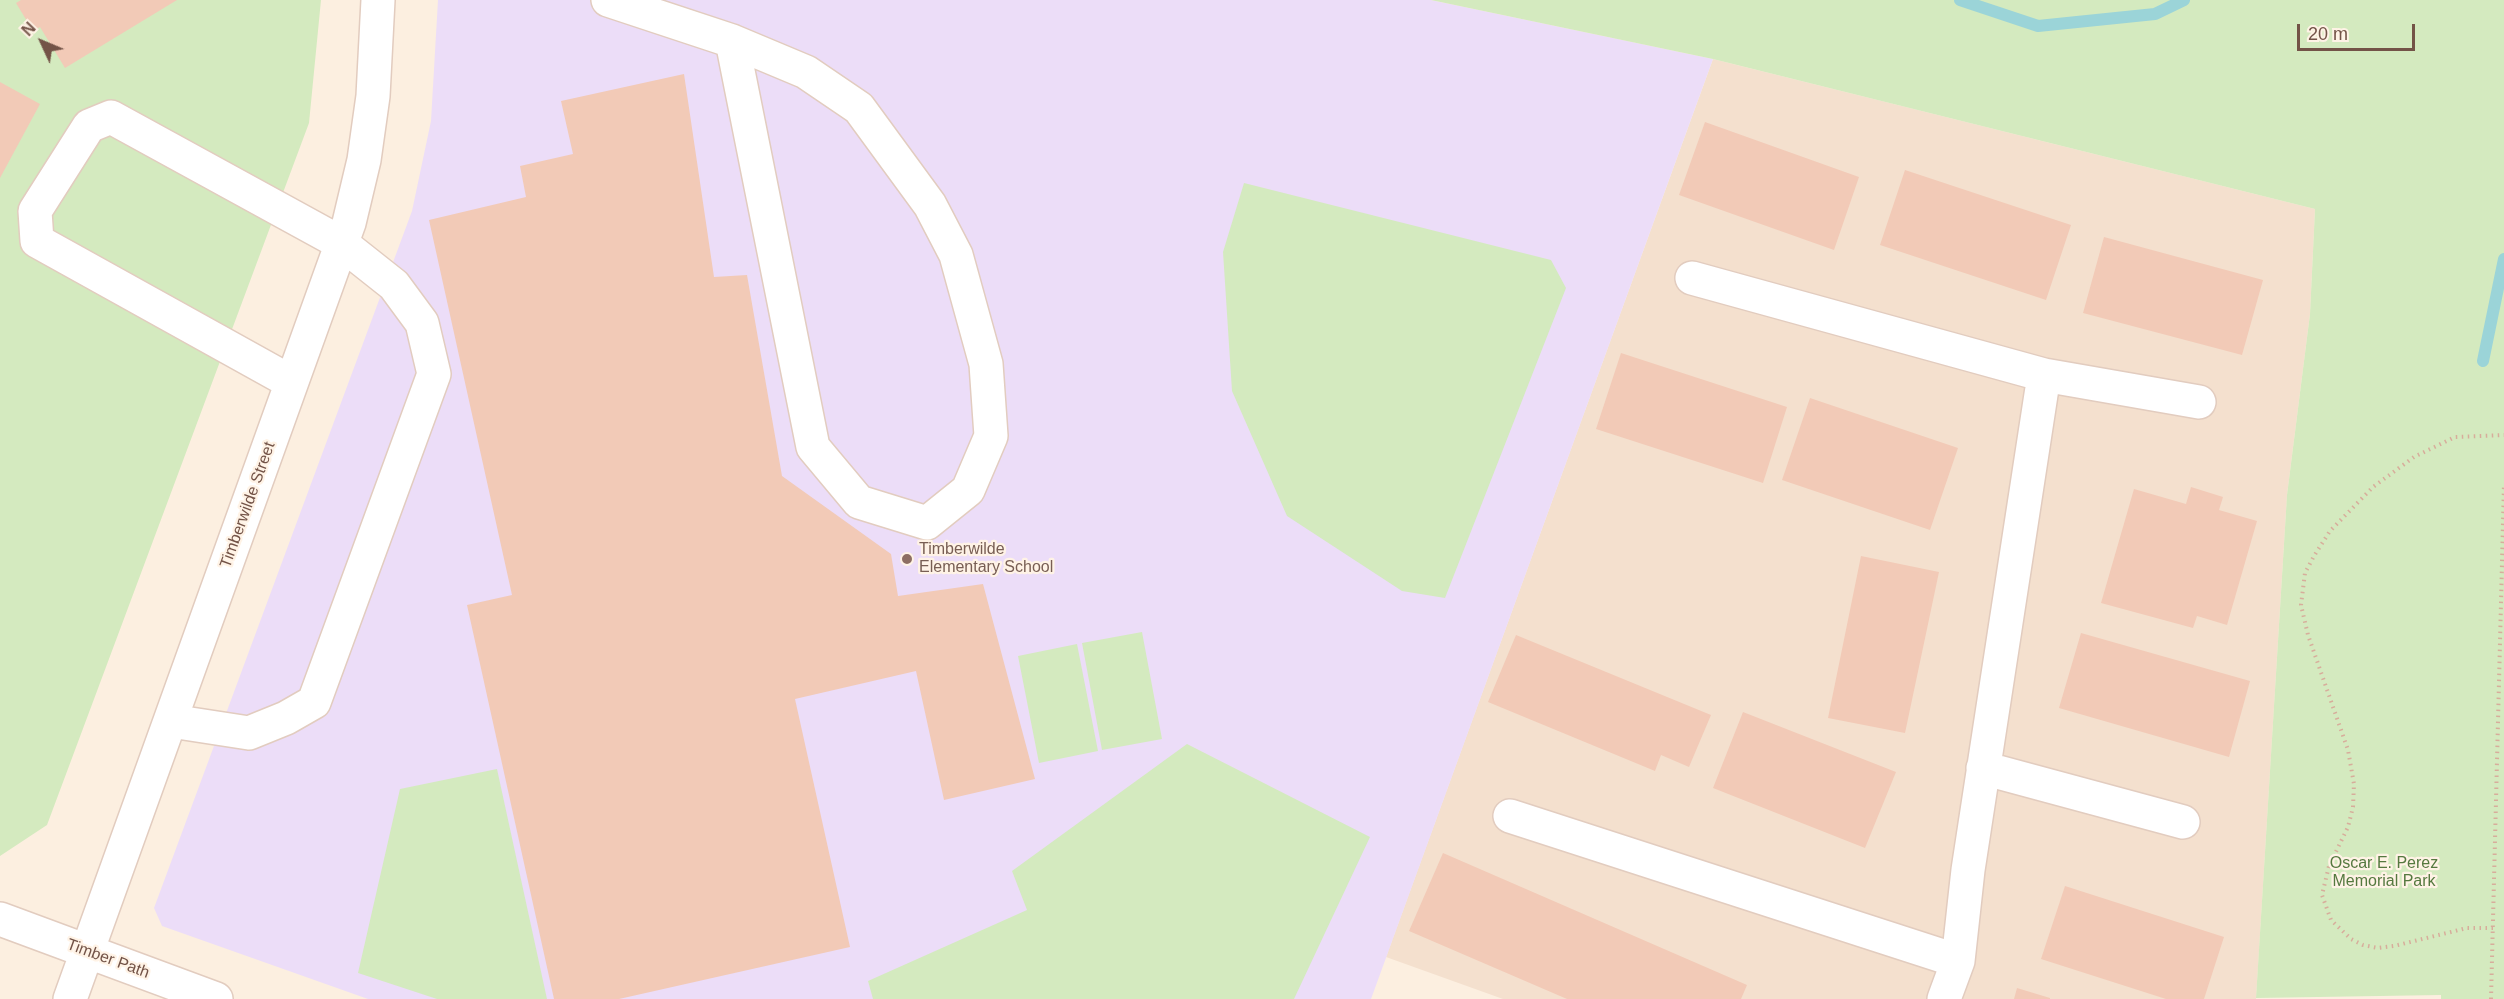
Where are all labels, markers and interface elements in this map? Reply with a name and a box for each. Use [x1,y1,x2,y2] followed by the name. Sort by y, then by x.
[12,12,72,72] north arrow
[2300,12,2418,50] scale bar
[19,19,39,39] text: N
[2308,24,2348,44] text: 20 m
[216,439,280,571] street label: Timberwilde Street
[919,540,1053,578] place label: Timberwilde Elementary School
[900,552,914,566] marker: Timberwilde Elementary School
[2330,854,2438,892] park label: Oscar E. Perez Memorial Park
[64,935,152,983] street label: Timber Path

